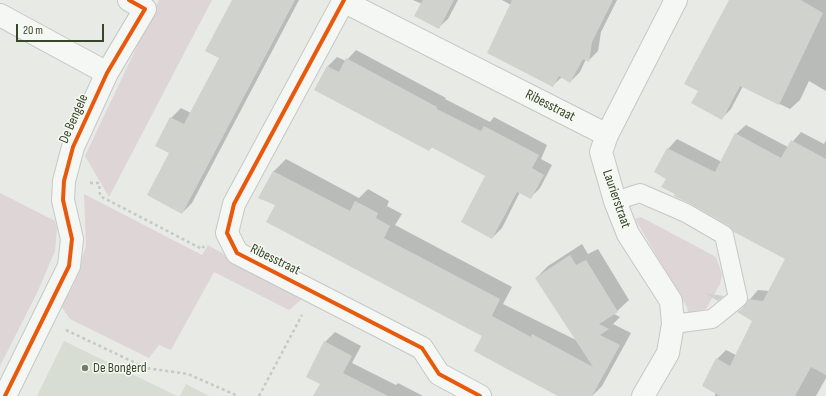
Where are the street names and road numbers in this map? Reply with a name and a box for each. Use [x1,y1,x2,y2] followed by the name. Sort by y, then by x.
[522,86,578,126] street label: Ribesstraat
[56,92,92,146] street label: De Bengele
[598,168,634,230] street label: Laurierstraat
[247,241,303,279] street label: Ribesstraat

